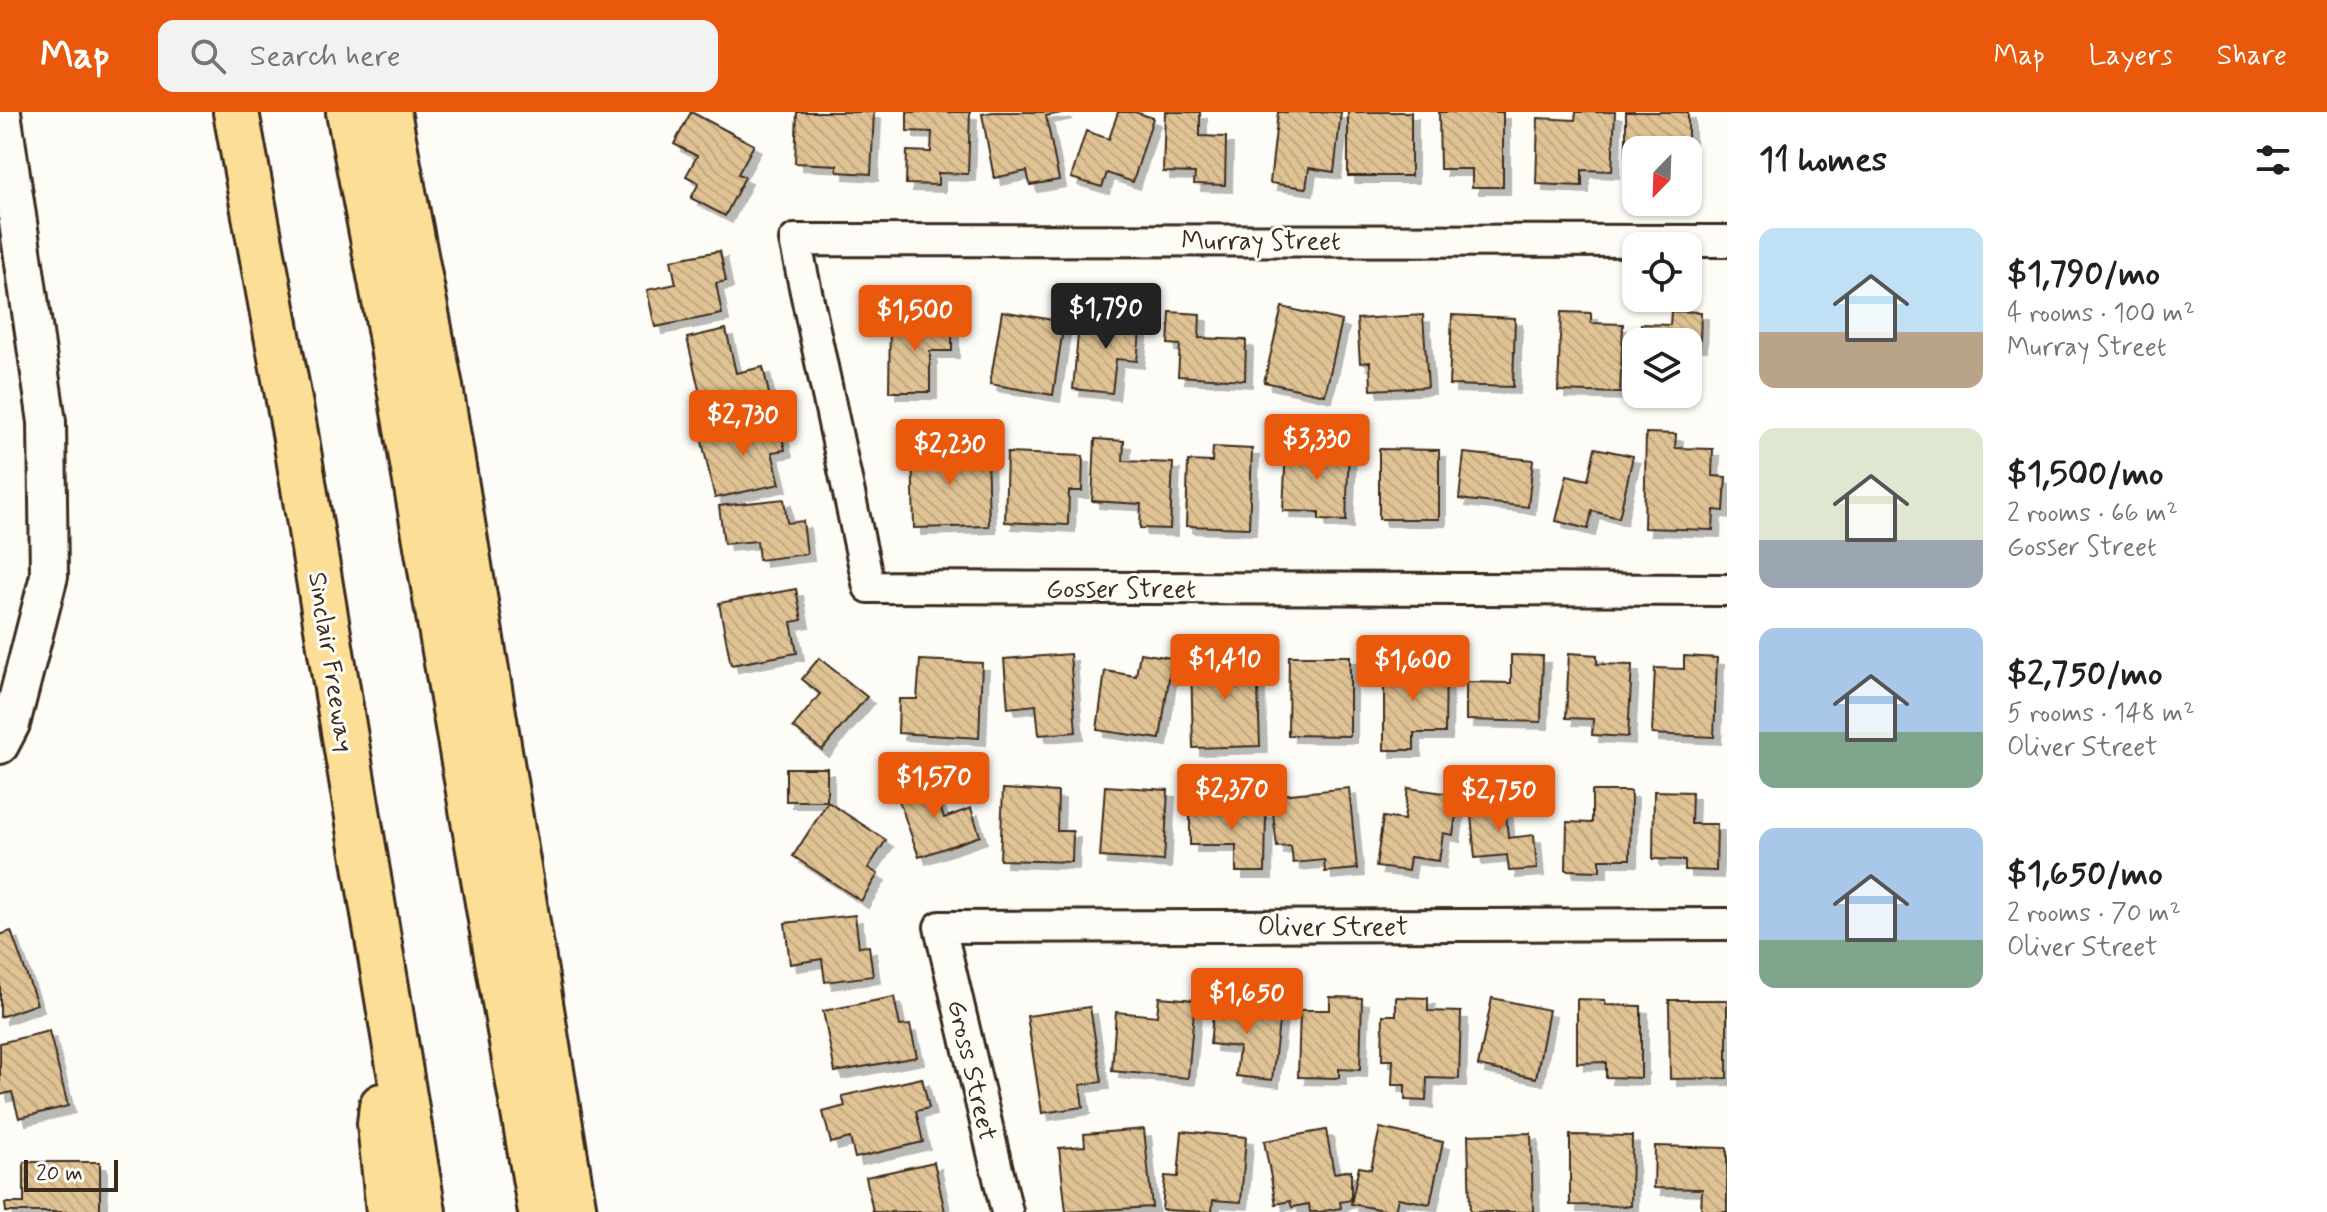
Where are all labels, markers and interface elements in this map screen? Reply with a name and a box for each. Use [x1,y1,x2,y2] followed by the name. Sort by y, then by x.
[158,20,718,92] search box
[40,32,110,81] text: Map
[186,34,230,78] icon: search
[250,37,401,76] text: Search here
[1994,38,2045,75] text: Map
[2089,38,2173,75] text: Layers
[2217,38,2287,75] text: Share
[1622,136,1702,216] north arrow
[1622,136,1702,408] map controls
[1759,138,1887,183] text: 11 homes
[2251,138,2295,182] icon: filters
[1181,225,1341,259] street label: Murray Street
[1622,232,1702,312] button: locate
[2007,252,2160,297] text: $1,790/mo
[1823,260,1919,356] icon: home
[1041,283,1171,351] pin: $1,790
[850,285,980,353] pin: $1,500
[1069,292,1143,326] text: $1,790
[877,294,953,328] text: $1,500
[2007,297,2195,331] text: 4 rooms · 100 m²
[1622,328,1702,408] button: layers
[2007,331,2166,365] text: Murray Street
[678,390,808,458] pin: $2,730
[707,399,779,433] text: $2,730
[1252,414,1382,482] pin: $3,330
[885,419,1015,487] pin: $2,230
[1283,423,1351,457] text: $3,330
[914,428,986,462] text: $2,230
[2007,452,2164,497] text: $1,500/mo
[1823,460,1919,556] icon: home
[2007,497,2178,531] text: 2 rooms · 66 m²
[2007,531,2157,565] text: Gosser Street
[299,570,361,755] street label: Sinclair Freeway
[1046,573,1196,607] street label: Gosser Street
[1160,634,1290,702] pin: $1,410
[1348,635,1478,703] pin: $1,600
[1189,643,1261,677] text: $1,410
[1374,644,1452,678] text: $1,600
[2007,652,2162,697] text: $2,750/mo
[1823,660,1919,756] icon: home
[2007,697,2194,731] text: 5 rooms · 148 m²
[2007,731,2158,765] text: Oliver Street
[869,752,999,820] pin: $1,570
[896,761,972,795] text: $1,570
[1167,764,1297,832] pin: $2,370
[1434,765,1564,833] pin: $2,750
[1195,773,1269,807] text: $2,370
[1461,774,1537,808] text: $2,750
[2007,852,2163,897] text: $1,650/mo
[1823,860,1919,956] icon: home
[2007,897,2181,931] text: 2 rooms · 70 m²
[1258,911,1408,945] street label: Oliver Street
[2007,931,2158,965] text: Oliver Street
[1182,968,1312,1036] pin: $1,650
[1209,977,1285,1011] text: $1,650
[938,997,1004,1144] street label: Gross Street
[24,1156,118,1192] scale bar
[36,1160,83,1188] text: 20 m

